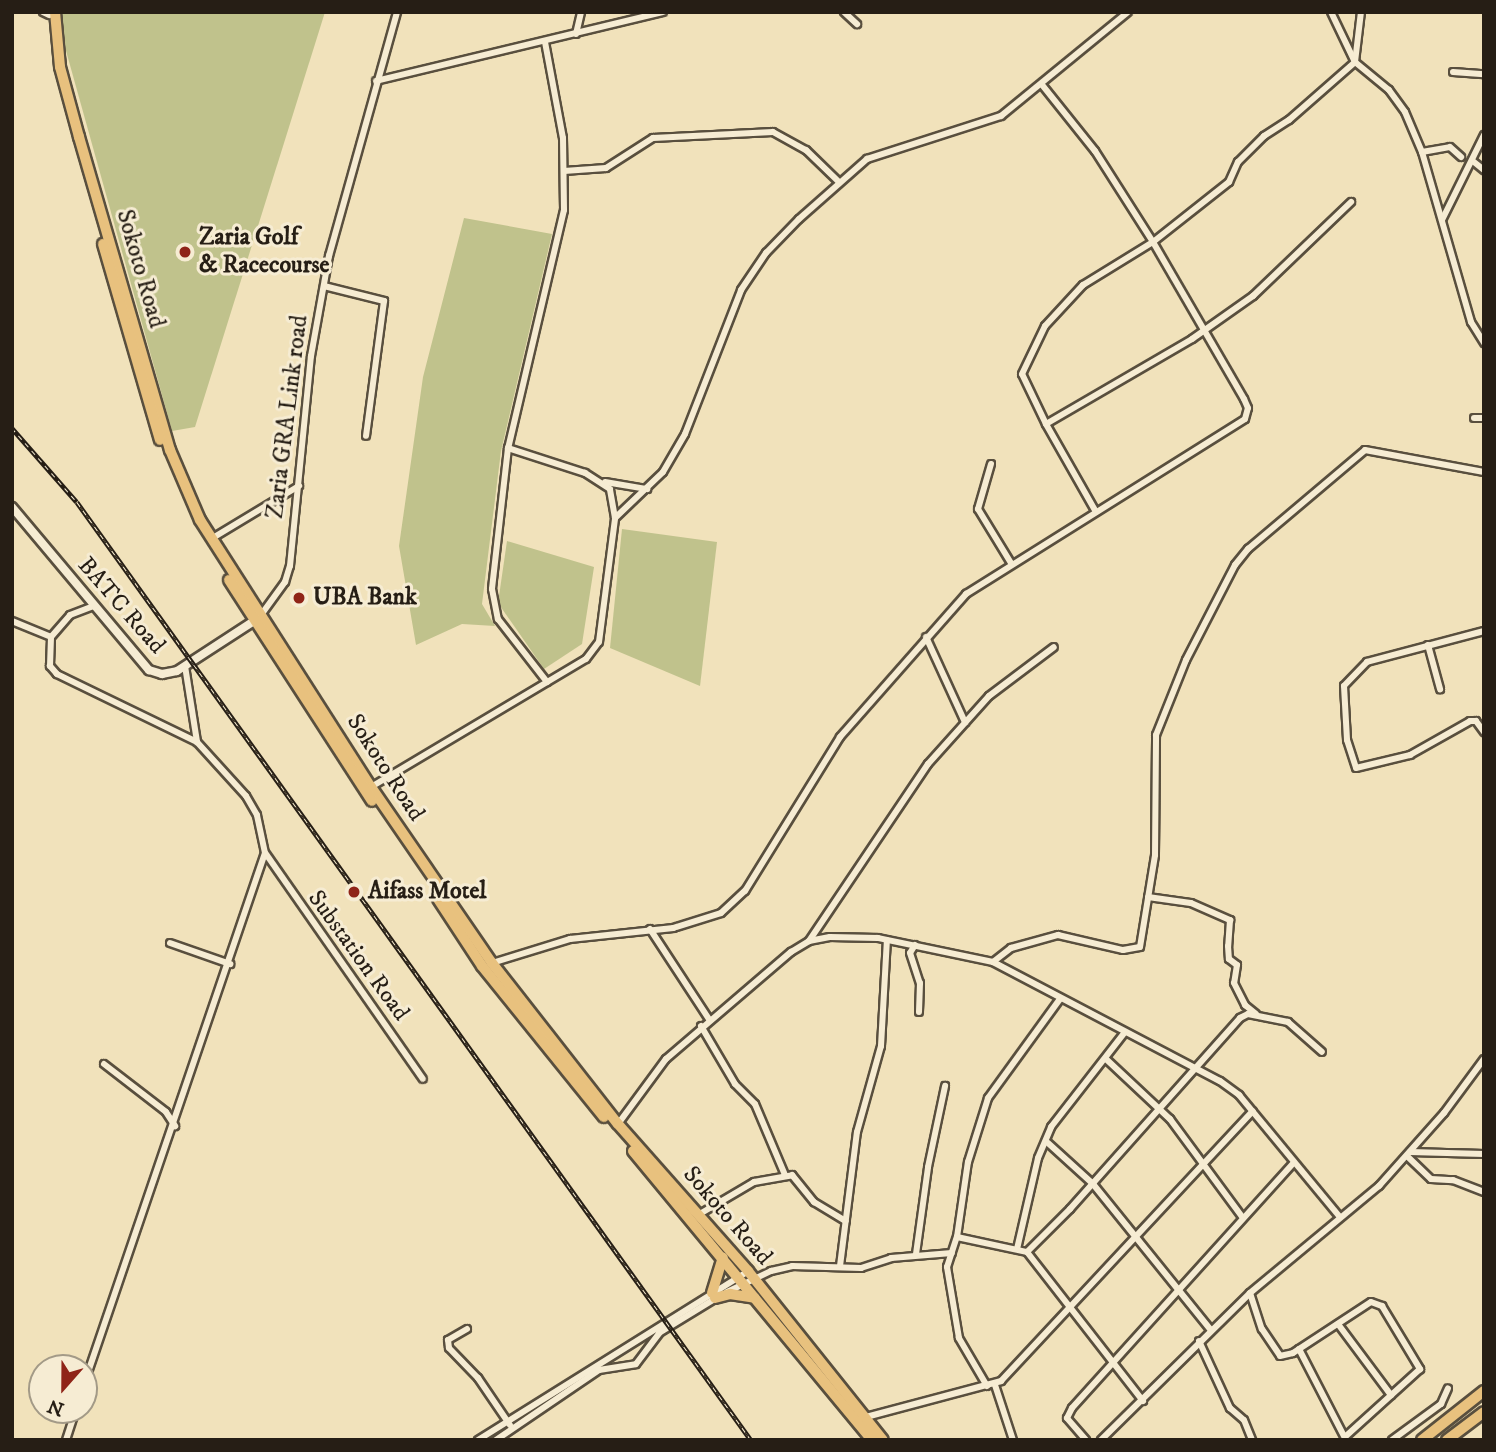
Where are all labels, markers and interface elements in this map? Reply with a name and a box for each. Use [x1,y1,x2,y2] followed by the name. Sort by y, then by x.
[109,207,171,331] street label: Sokoto Road
[199,224,330,280] place label: Zaria Golf & Racecourse
[177,244,193,260] marker: Zaria Golf & Racecourse
[261,313,315,521] street label: Zaria GRA Link road
[71,552,171,660] street label: BATC Road
[313,584,417,612] place label: UBA Bank
[291,590,307,606] marker: UBA Bank
[340,709,430,827] street label: Sokoto Road
[368,878,487,906] place label: Aifass Motel
[346,884,362,900] marker: Aifass Motel
[301,885,415,1027] street label: Substation Road
[676,1161,778,1271] street label: Sokoto Road
[28,1354,98,1424] north arrow
[45,1394,67,1421] text: N

